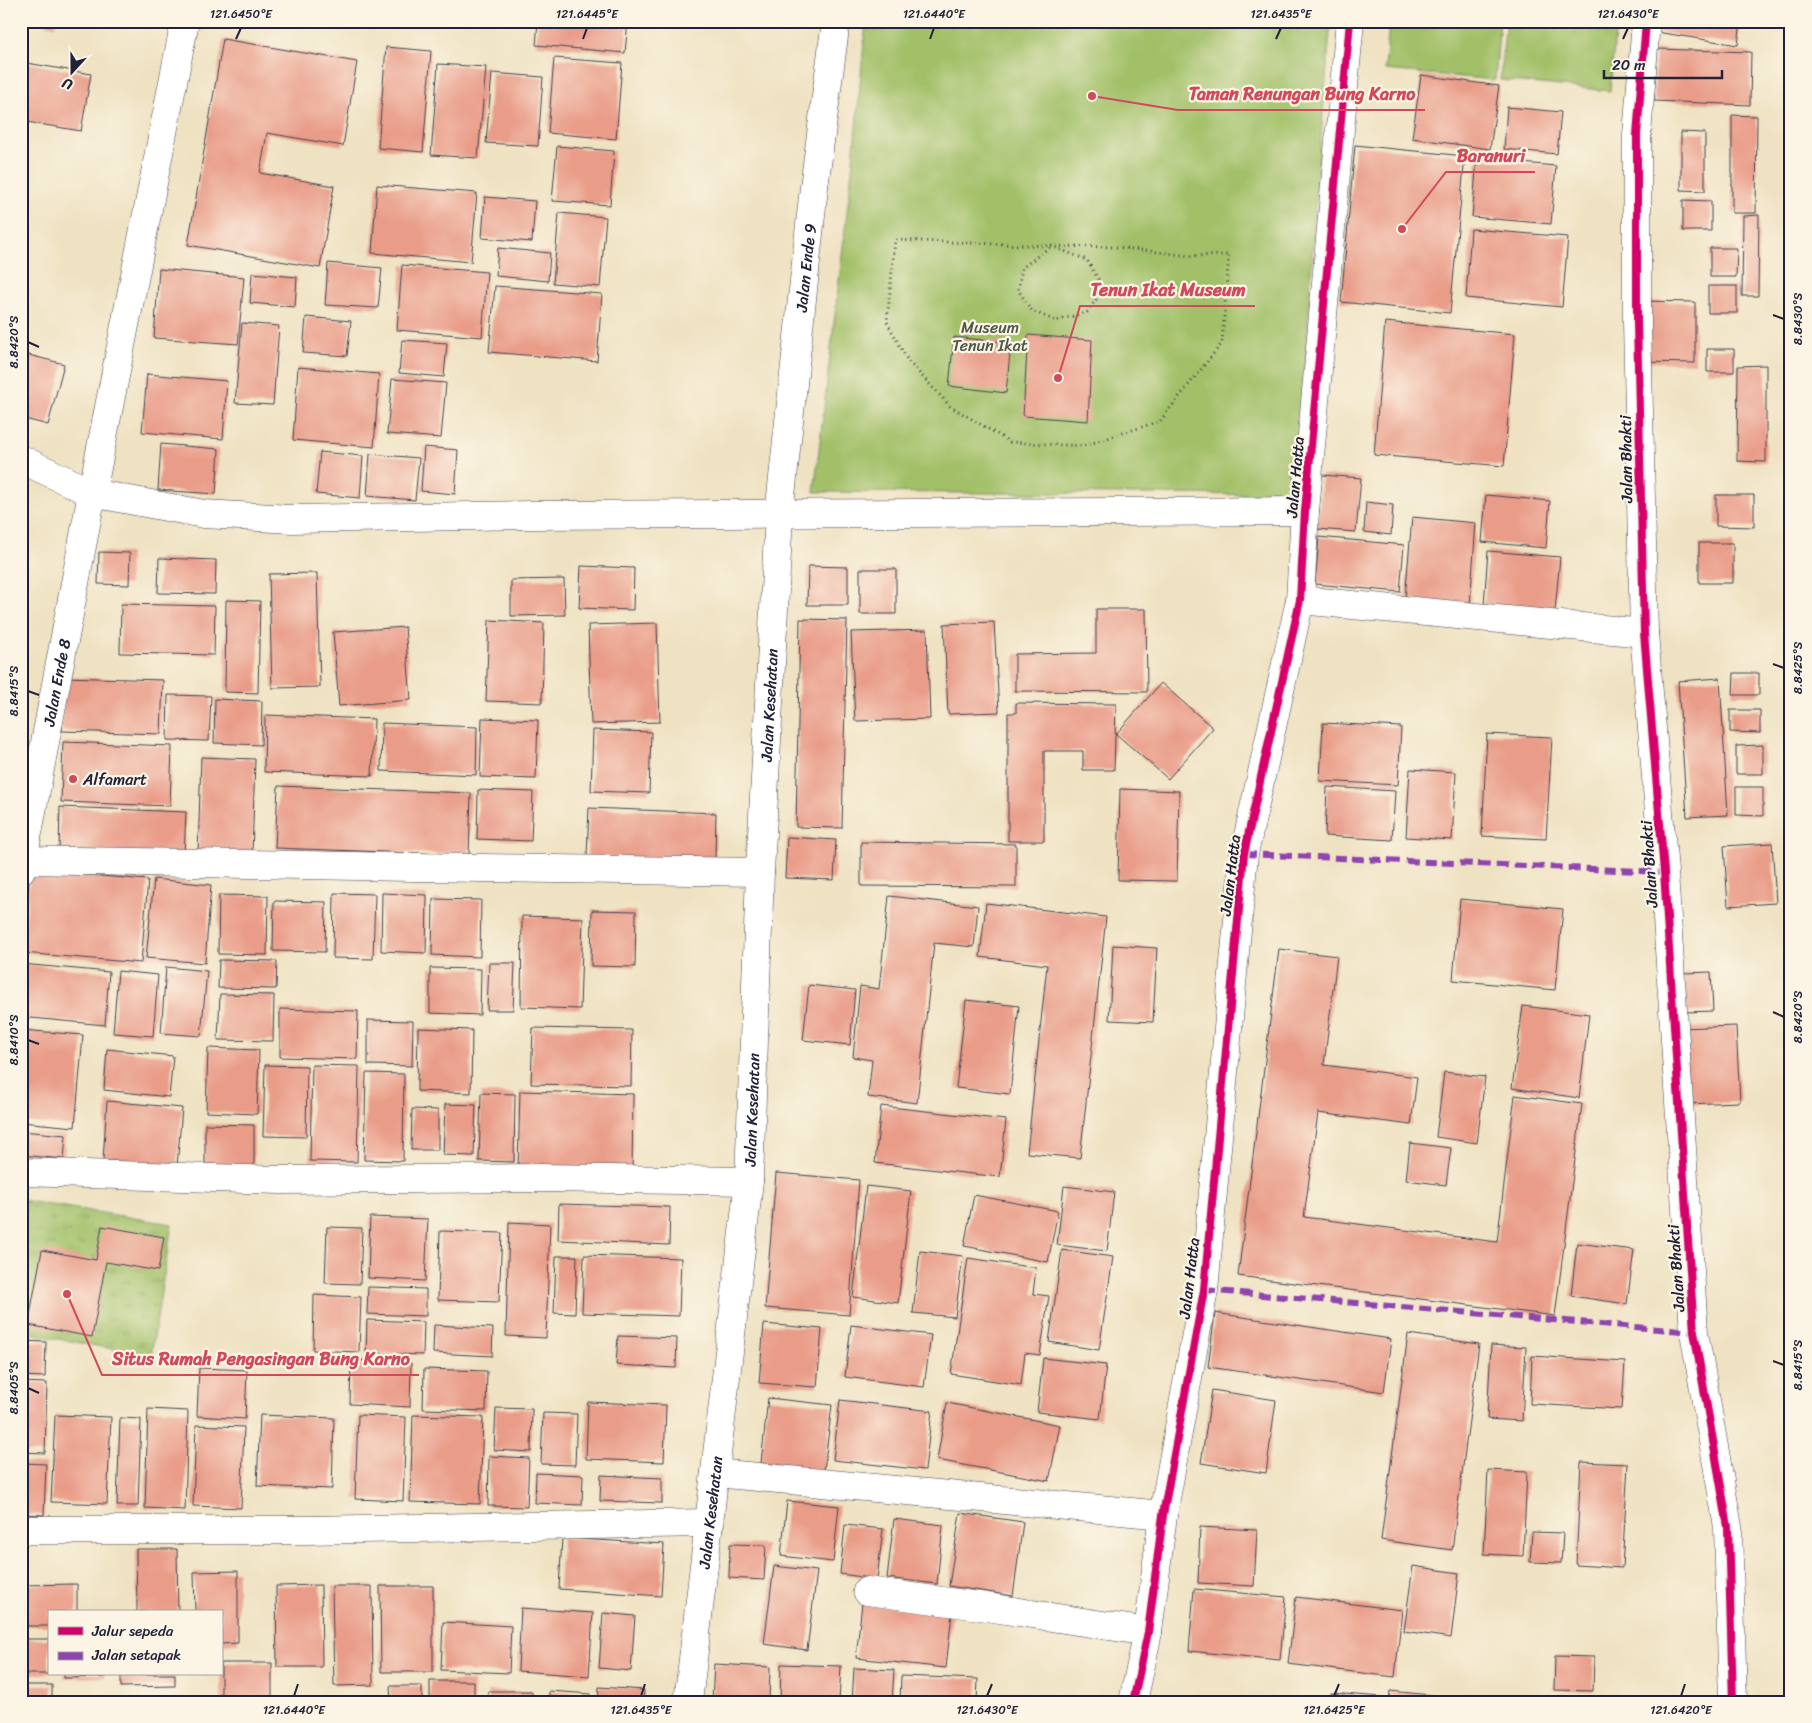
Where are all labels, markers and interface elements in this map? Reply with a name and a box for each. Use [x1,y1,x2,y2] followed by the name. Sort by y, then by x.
[210,3,273,25] text: 121.6450°E
[556,3,619,25] text: 121.6445°E
[903,3,966,25] text: 121.6440°E
[1251,3,1313,25] text: 121.6435°E
[1597,3,1660,25] text: 121.6430°E
[48,48,98,98] north arrow
[1604,48,1722,80] scale bar
[1612,52,1646,78] text: 20 m
[58,70,76,97] text: U
[1178,77,1425,110] callout: Taman Renungan Bung Karno
[1189,78,1416,110] text: Taman Renungan Bung Karno
[1446,139,1535,172] callout: Baranuri
[1457,140,1526,172] text: Baranuri
[786,222,825,314] street label: Jalan Ende 9
[1080,273,1255,306] callout: Tenun Ikat Museum
[1091,274,1246,306] text: Tenun Ikat Museum
[1787,292,1809,345] text: 8.8430°S
[952,313,1028,360] park label: Museum Tenun Ikat
[3,315,25,368] text: 8.8420°S
[1611,414,1641,504] street label: Jalan Bhakti
[1277,435,1313,520] street label: Jalan Hatta
[34,636,79,729] street label: Jalan Ende 8
[1787,641,1809,694] text: 8.8425°S
[751,647,786,763] street label: Jalan Kesehatan
[3,665,25,716] text: 8.8415°S
[82,765,147,794] place label: Alfamart
[67,773,79,785] marker: Alfamart
[1631,819,1667,910] street label: Jalan Bhakti
[1211,833,1249,918] street label: Jalan Hatta
[1787,990,1809,1043] text: 8.8420°S
[3,1014,25,1066] text: 8.8410°S
[735,1052,768,1168] street label: Jalan Kesehatan
[1658,1223,1694,1314] street label: Jalan Bhakti
[1170,1236,1208,1321] street label: Jalan Hatta
[1787,1339,1809,1390] text: 8.8415°S
[102,1342,419,1375] callout: Situs Rumah Pengasingan Bung Karno
[111,1343,411,1375] text: Situs Rumah Pengasingan Bung Karno
[3,1361,25,1415] text: 8.8405°S
[689,1454,731,1571] street label: Jalan Kesehatan
[48,1610,222,1676] legend
[91,1618,174,1644] text: Jalur sepeda
[91,1642,181,1668] text: Jalan setapak
[263,1699,326,1721] text: 121.6440°E
[611,1699,673,1721] text: 121.6435°E
[956,1699,1019,1721] text: 121.6430°E
[1303,1699,1366,1721] text: 121.6425°E
[1650,1699,1713,1721] text: 121.6420°E

